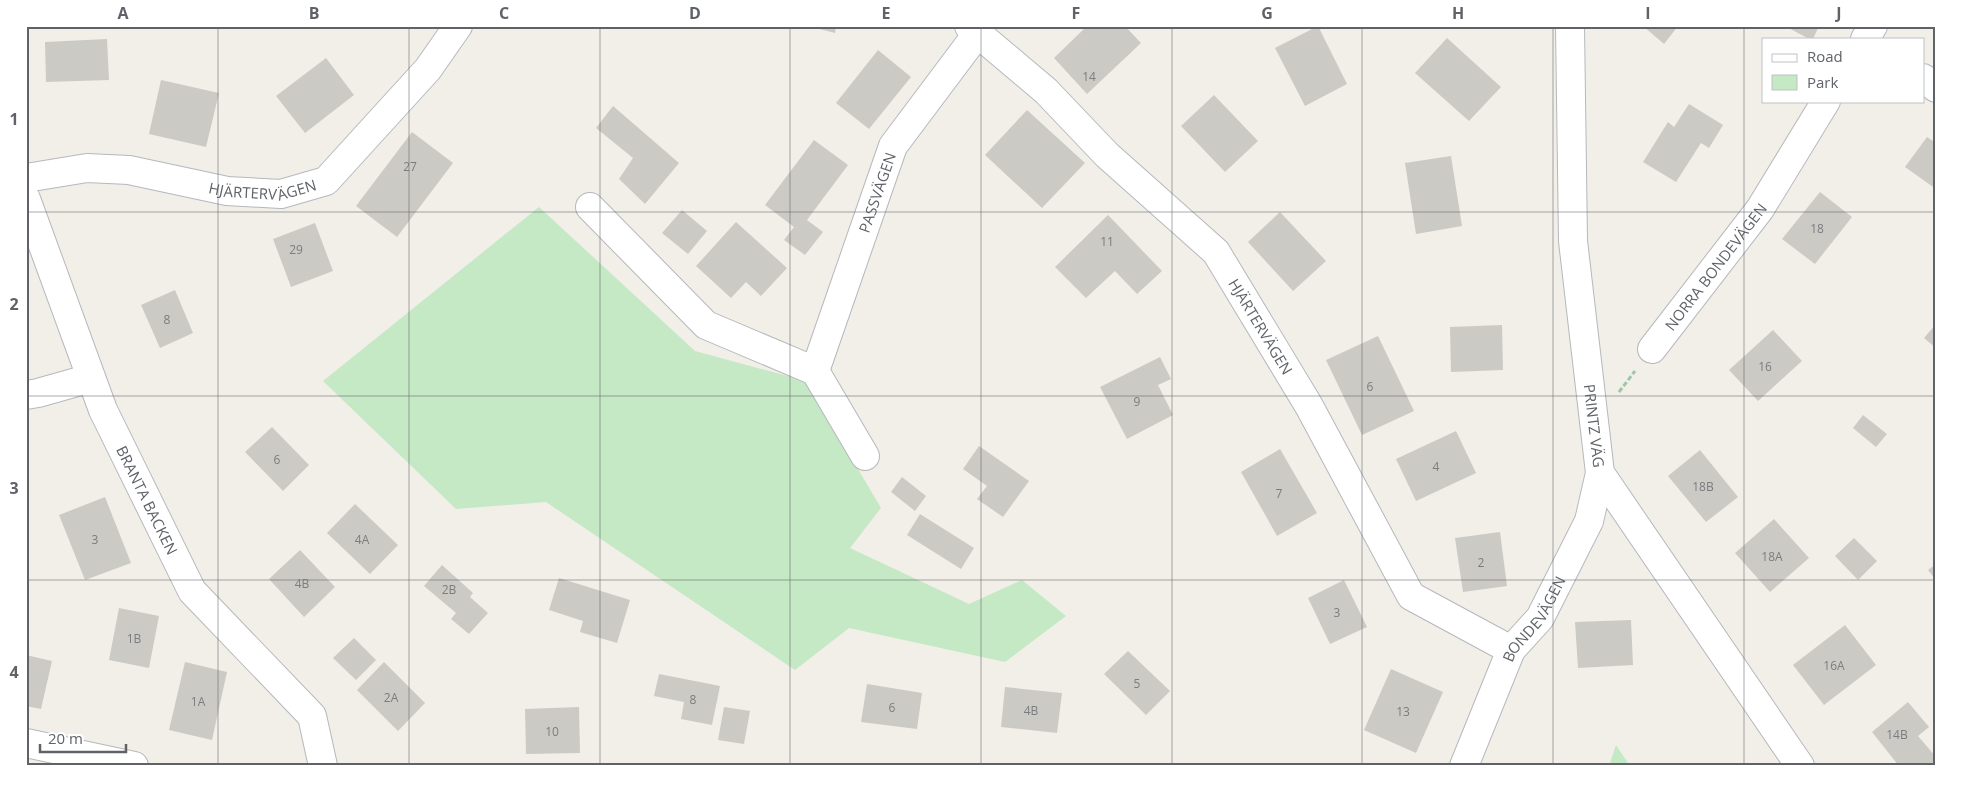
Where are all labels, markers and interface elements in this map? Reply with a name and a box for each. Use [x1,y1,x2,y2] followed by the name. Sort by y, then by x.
[117,2,129,24] text: A
[309,2,319,24] text: B
[499,2,509,24] text: C
[689,2,701,24] text: D
[882,2,891,24] text: E
[1072,2,1080,24] text: F
[1261,2,1273,24] text: G
[1452,2,1464,24] text: H
[1645,2,1651,24] text: I
[1834,2,1842,24] text: J
[1762,38,1924,102] legend
[1807,46,1843,66] text: Road
[1082,68,1096,85] house number: 14
[1807,72,1838,92] text: Park
[9,108,19,130] text: 1
[854,149,900,235] street label: PASSVÄGEN
[403,158,417,175] house number: 27
[207,174,319,205] street label: HJÄRTERVÄGEN
[1660,199,1771,334] street label: NORRA BONDEVÄGEN
[1810,220,1824,237] house number: 18
[1100,233,1114,250] house number: 11
[289,241,303,258] house number: 29
[1224,275,1298,378] street label: HJÄRTERVÄGEN
[9,293,19,315] text: 2
[164,311,171,328] house number: 8
[1758,358,1772,375] house number: 16
[1367,378,1374,395] house number: 6
[1580,383,1609,469] street label: PRINTZ VÄG
[1134,393,1141,410] house number: 9
[112,442,183,558] street label: BRANTA BACKEN
[274,451,281,468] house number: 6
[1433,458,1440,475] house number: 4
[9,477,19,499] text: 3
[1692,478,1714,495] house number: 18B
[1276,485,1283,502] house number: 7
[92,531,99,548] house number: 3
[355,531,370,548] house number: 4A
[1761,548,1783,565] house number: 18A
[1478,554,1485,571] house number: 2
[1497,572,1570,665] street label: BONDEVÄGEN
[295,575,310,592] house number: 4B
[442,581,457,598] house number: 2B
[1334,604,1341,621] house number: 3
[127,630,142,647] house number: 1B
[1823,657,1845,674] house number: 16A
[9,661,19,683] text: 4
[1134,675,1141,692] house number: 5
[384,689,399,706] house number: 2A
[690,691,697,708] house number: 8
[191,693,206,710] house number: 1A
[889,699,896,716] house number: 6
[1024,702,1039,719] house number: 4B
[1396,703,1410,720] house number: 13
[40,722,126,754] scale bar
[545,723,559,740] house number: 10
[1886,726,1908,743] house number: 14B
[48,728,83,748] text: 20 m

